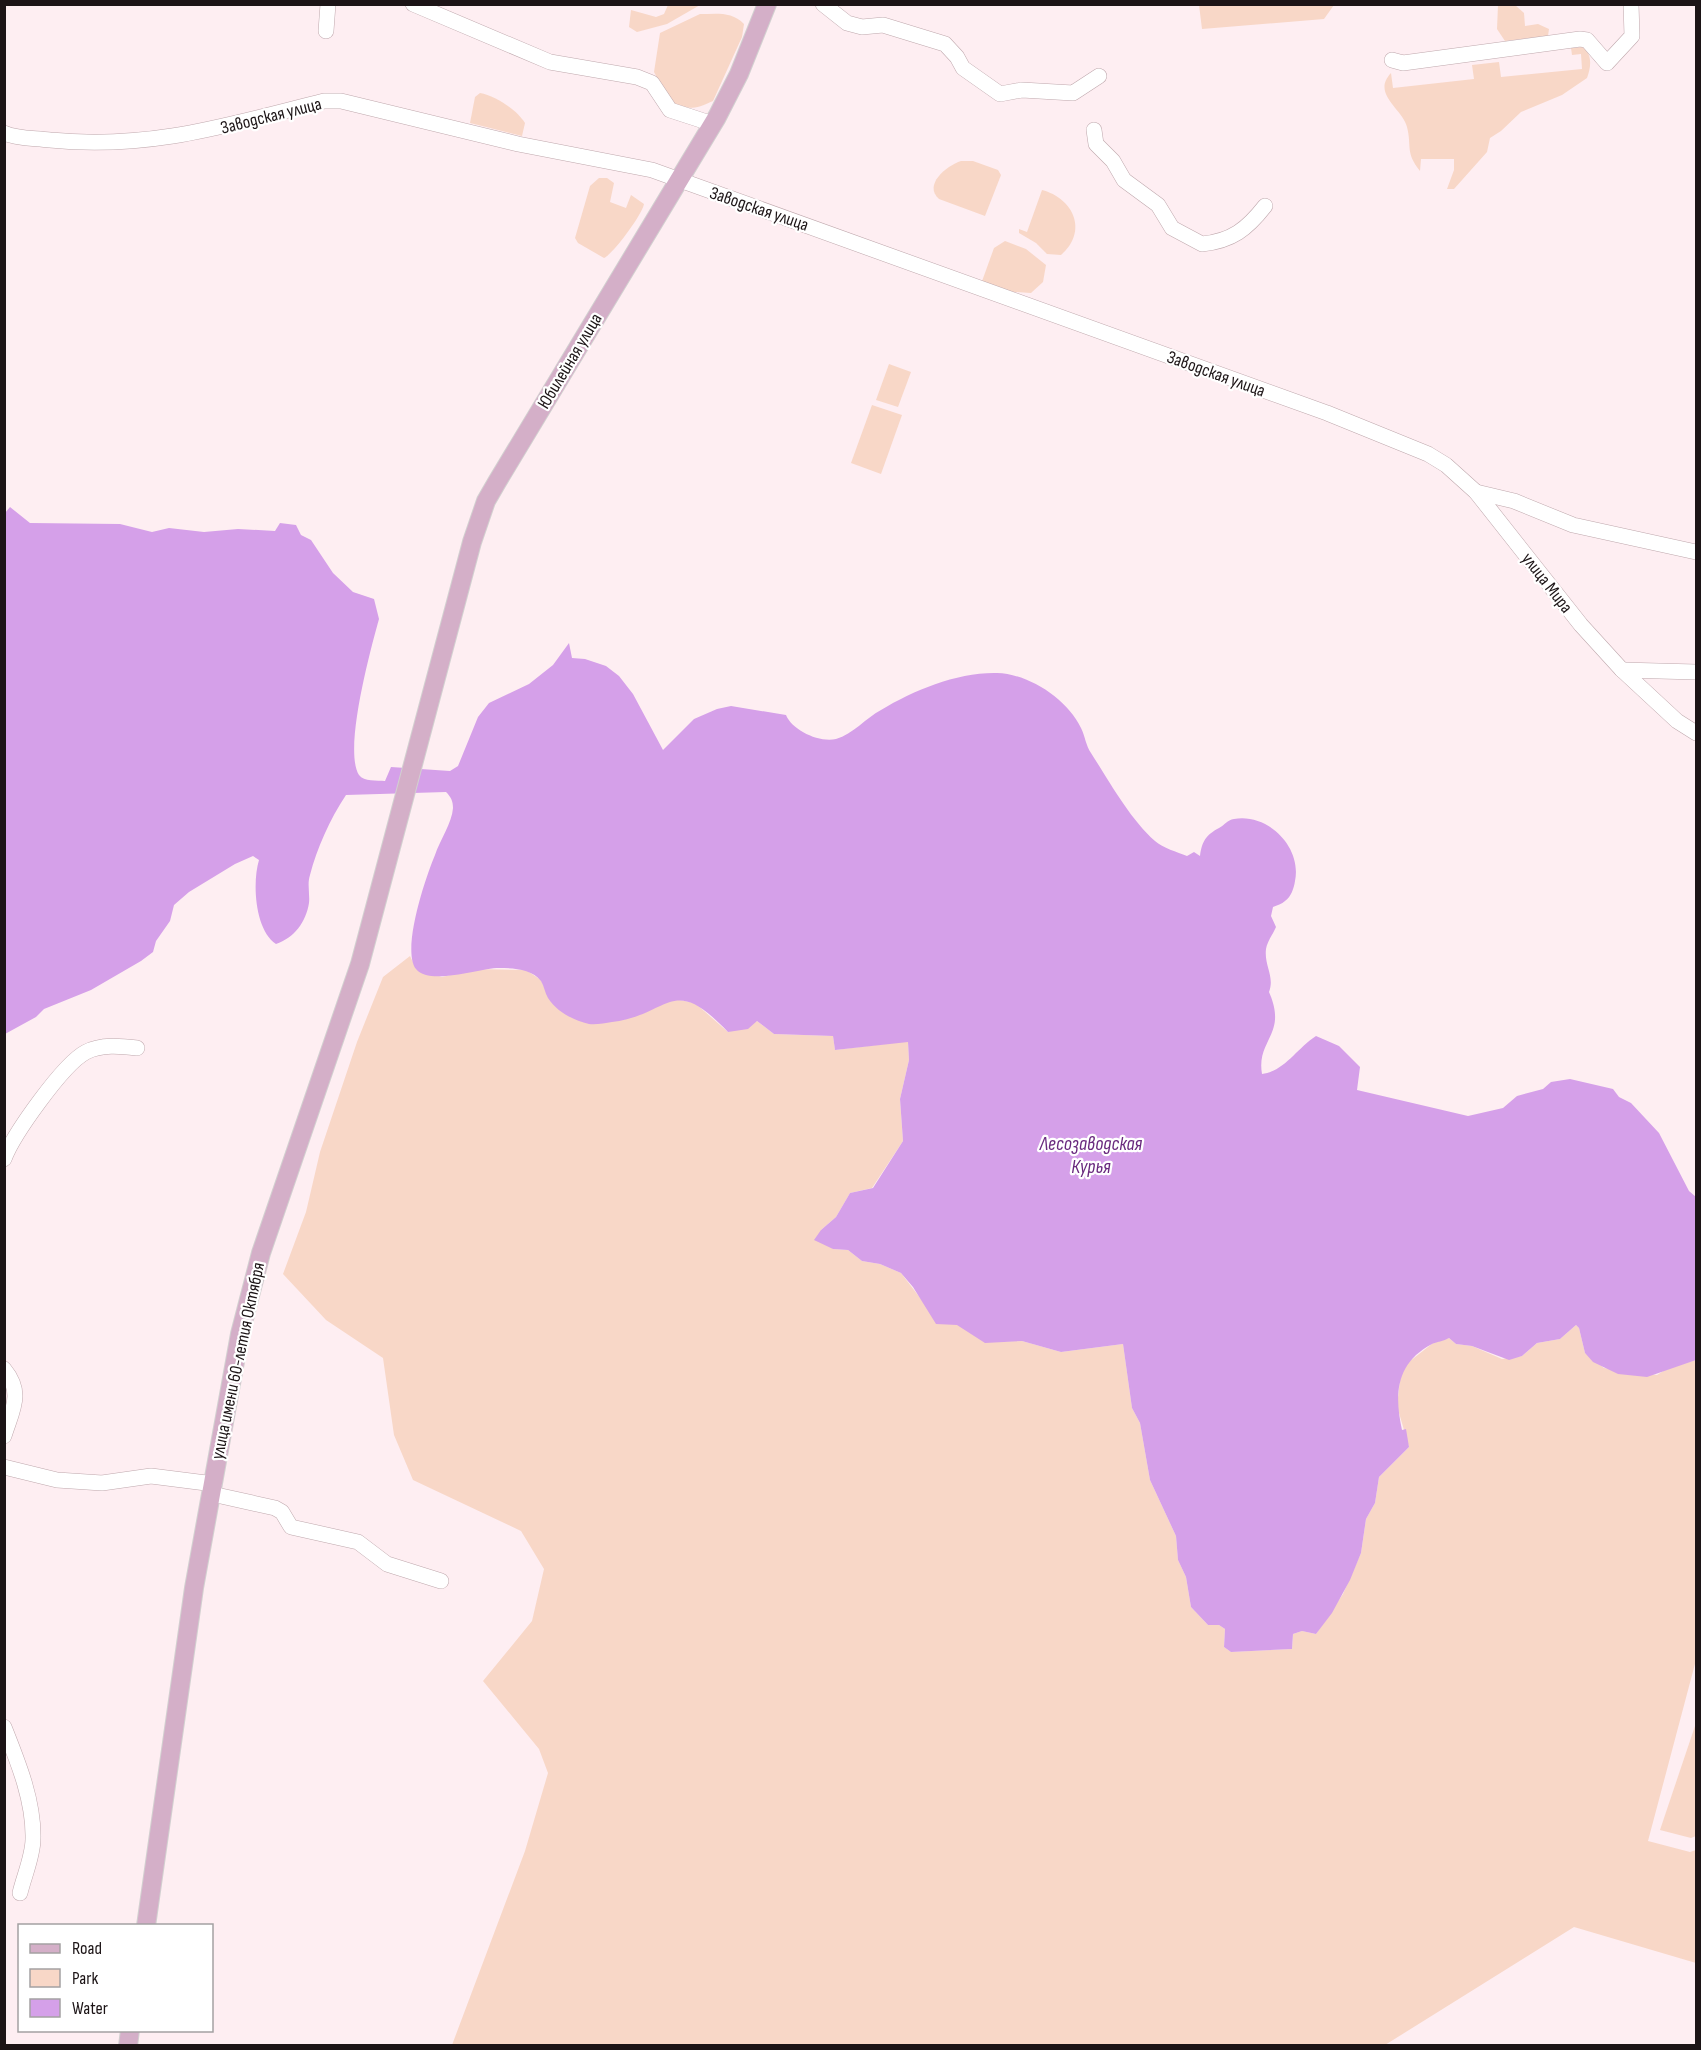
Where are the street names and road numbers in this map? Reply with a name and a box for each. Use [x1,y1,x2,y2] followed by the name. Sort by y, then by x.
[218,93,324,139] street label: Заводская улица
[707,182,811,236] street label: Заводская улица
[533,309,607,413] street label: Юбилейная улица
[1164,346,1268,402] street label: Заводская улица
[1517,549,1577,617] street label: улица Мира
[207,1261,269,1461] street label: улица имени 60-летия Октября

